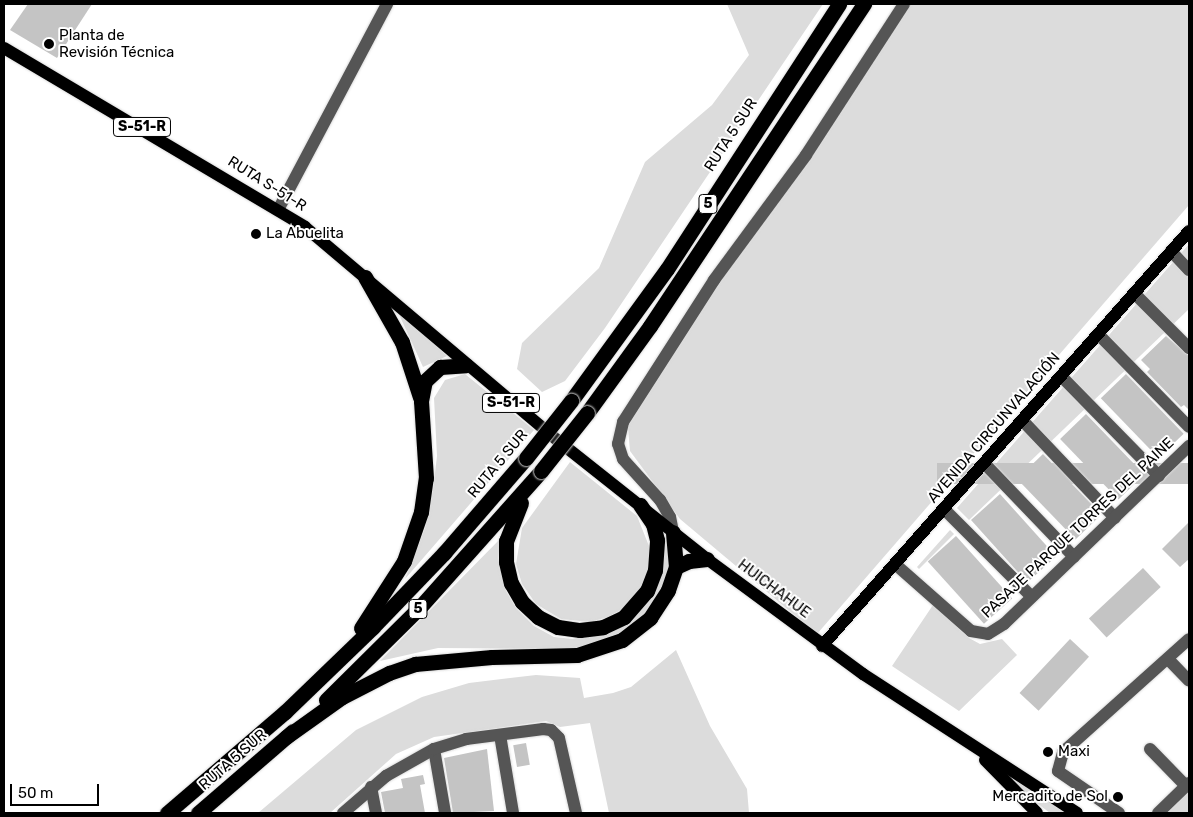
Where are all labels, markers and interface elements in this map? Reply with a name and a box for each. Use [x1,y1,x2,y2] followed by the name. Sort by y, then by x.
[59,26,175,61] place label: Planta de Revisión Técnica
[43,38,55,50] marker: Planta de Revisión Técnica
[701,95,761,175] street label: RUTA 5 SUR
[112,115,172,138] road number: S-51-R
[224,153,310,215] street label: RUTA S-51-R
[698,192,718,215] road number: 5
[266,225,344,243] place label: La Abuelita
[250,228,262,240] marker: La Abuelita
[924,349,1064,507] street label: AVENIDA CIRCUNVALACIÓN
[481,392,541,414] road number: S-51-R
[464,426,532,502] street label: RUTA 5 SUR
[978,434,1178,622] street label: PASAJE PARQUE TORRES DEL PAINE
[734,556,814,622] street label: HUICHAHUE
[408,598,428,620] road number: 5
[195,726,271,794] street label: RUTA 5 SUR
[1058,743,1090,761] place label: Maxi
[1042,746,1054,758] marker: Maxi
[12,774,101,806] scale bar
[18,784,53,802] text: 50 m
[992,788,1108,806] place label: Mercadito de Sol
[1112,791,1124,803] marker: Mercadito de Sol

